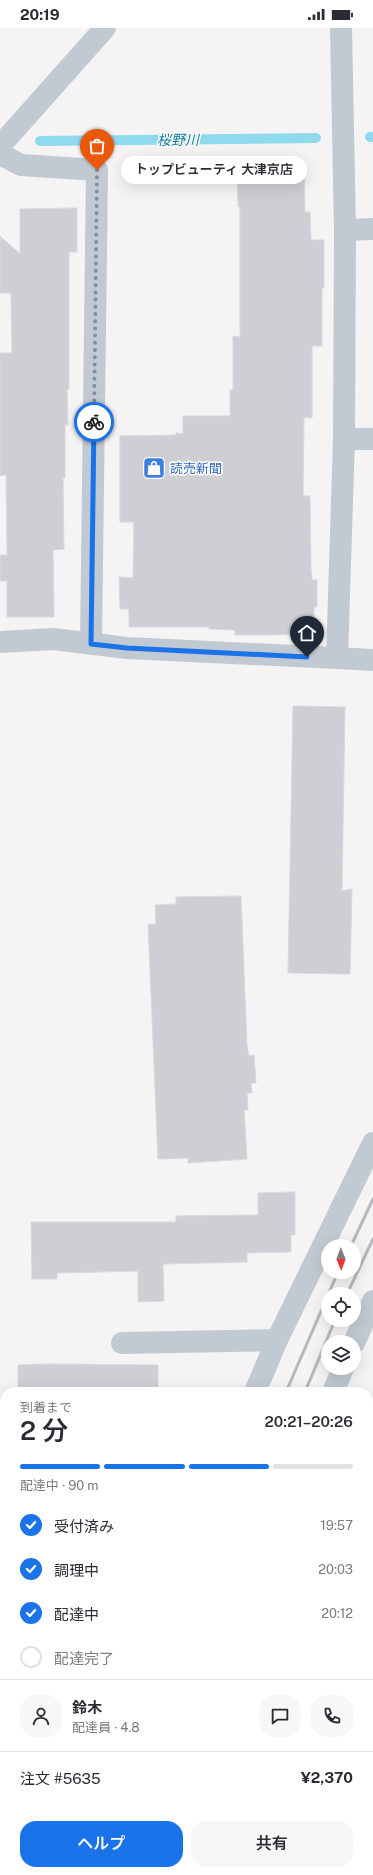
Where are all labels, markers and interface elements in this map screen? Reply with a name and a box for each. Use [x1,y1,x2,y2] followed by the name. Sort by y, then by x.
[20,6,60,23] text: 20:19
[80,129,114,170] pin
[157,132,201,148] water label: 桜野川
[86,135,108,157] icon: bag
[121,156,307,184] callout: トップビューティ 大津京店
[135,162,293,177] text: トップビューティ 大津京店
[74,402,114,442] courier
[83,411,105,433] icon: bike
[141,455,167,481] shop icon: 読売新聞
[170,461,222,476] place label: 読売新聞
[290,616,324,657] pin
[296,622,318,644] icon: home
[321,1239,361,1279] north arrow
[321,1239,361,1375] map controls
[321,1287,361,1327] button: locate
[321,1335,361,1375] button: layers
[20,1400,72,1415] text: 到着まで
[264,1413,353,1430] text: 20:21–20:26
[20,1415,68,1446] text: 2 分
[20,1478,99,1493] text: 配達中 · 90 m
[20,1514,42,1536] icon: check
[54,1518,114,1535] text: 受付済み
[321,1518,353,1533] text: 19:57
[20,1558,42,1580] icon: check
[54,1562,99,1579] text: 調理中
[318,1562,353,1577] text: 20:03
[20,1602,42,1624] icon: check
[54,1606,99,1623] text: 配達中
[321,1606,353,1621] text: 20:12
[54,1650,114,1667] text: 配達完了
[20,1695,62,1737] button: person
[259,1695,301,1737] button: chat
[311,1695,353,1737] button: phone
[72,1699,102,1716] text: 鈴木
[72,1720,140,1735] text: 配達員 · 4.8
[301,1769,353,1786] text: ¥2,370
[20,1770,101,1787] text: 注文 #5635
[20,1821,183,1867] button: ヘルプ
[191,1821,353,1867] button: 共有

